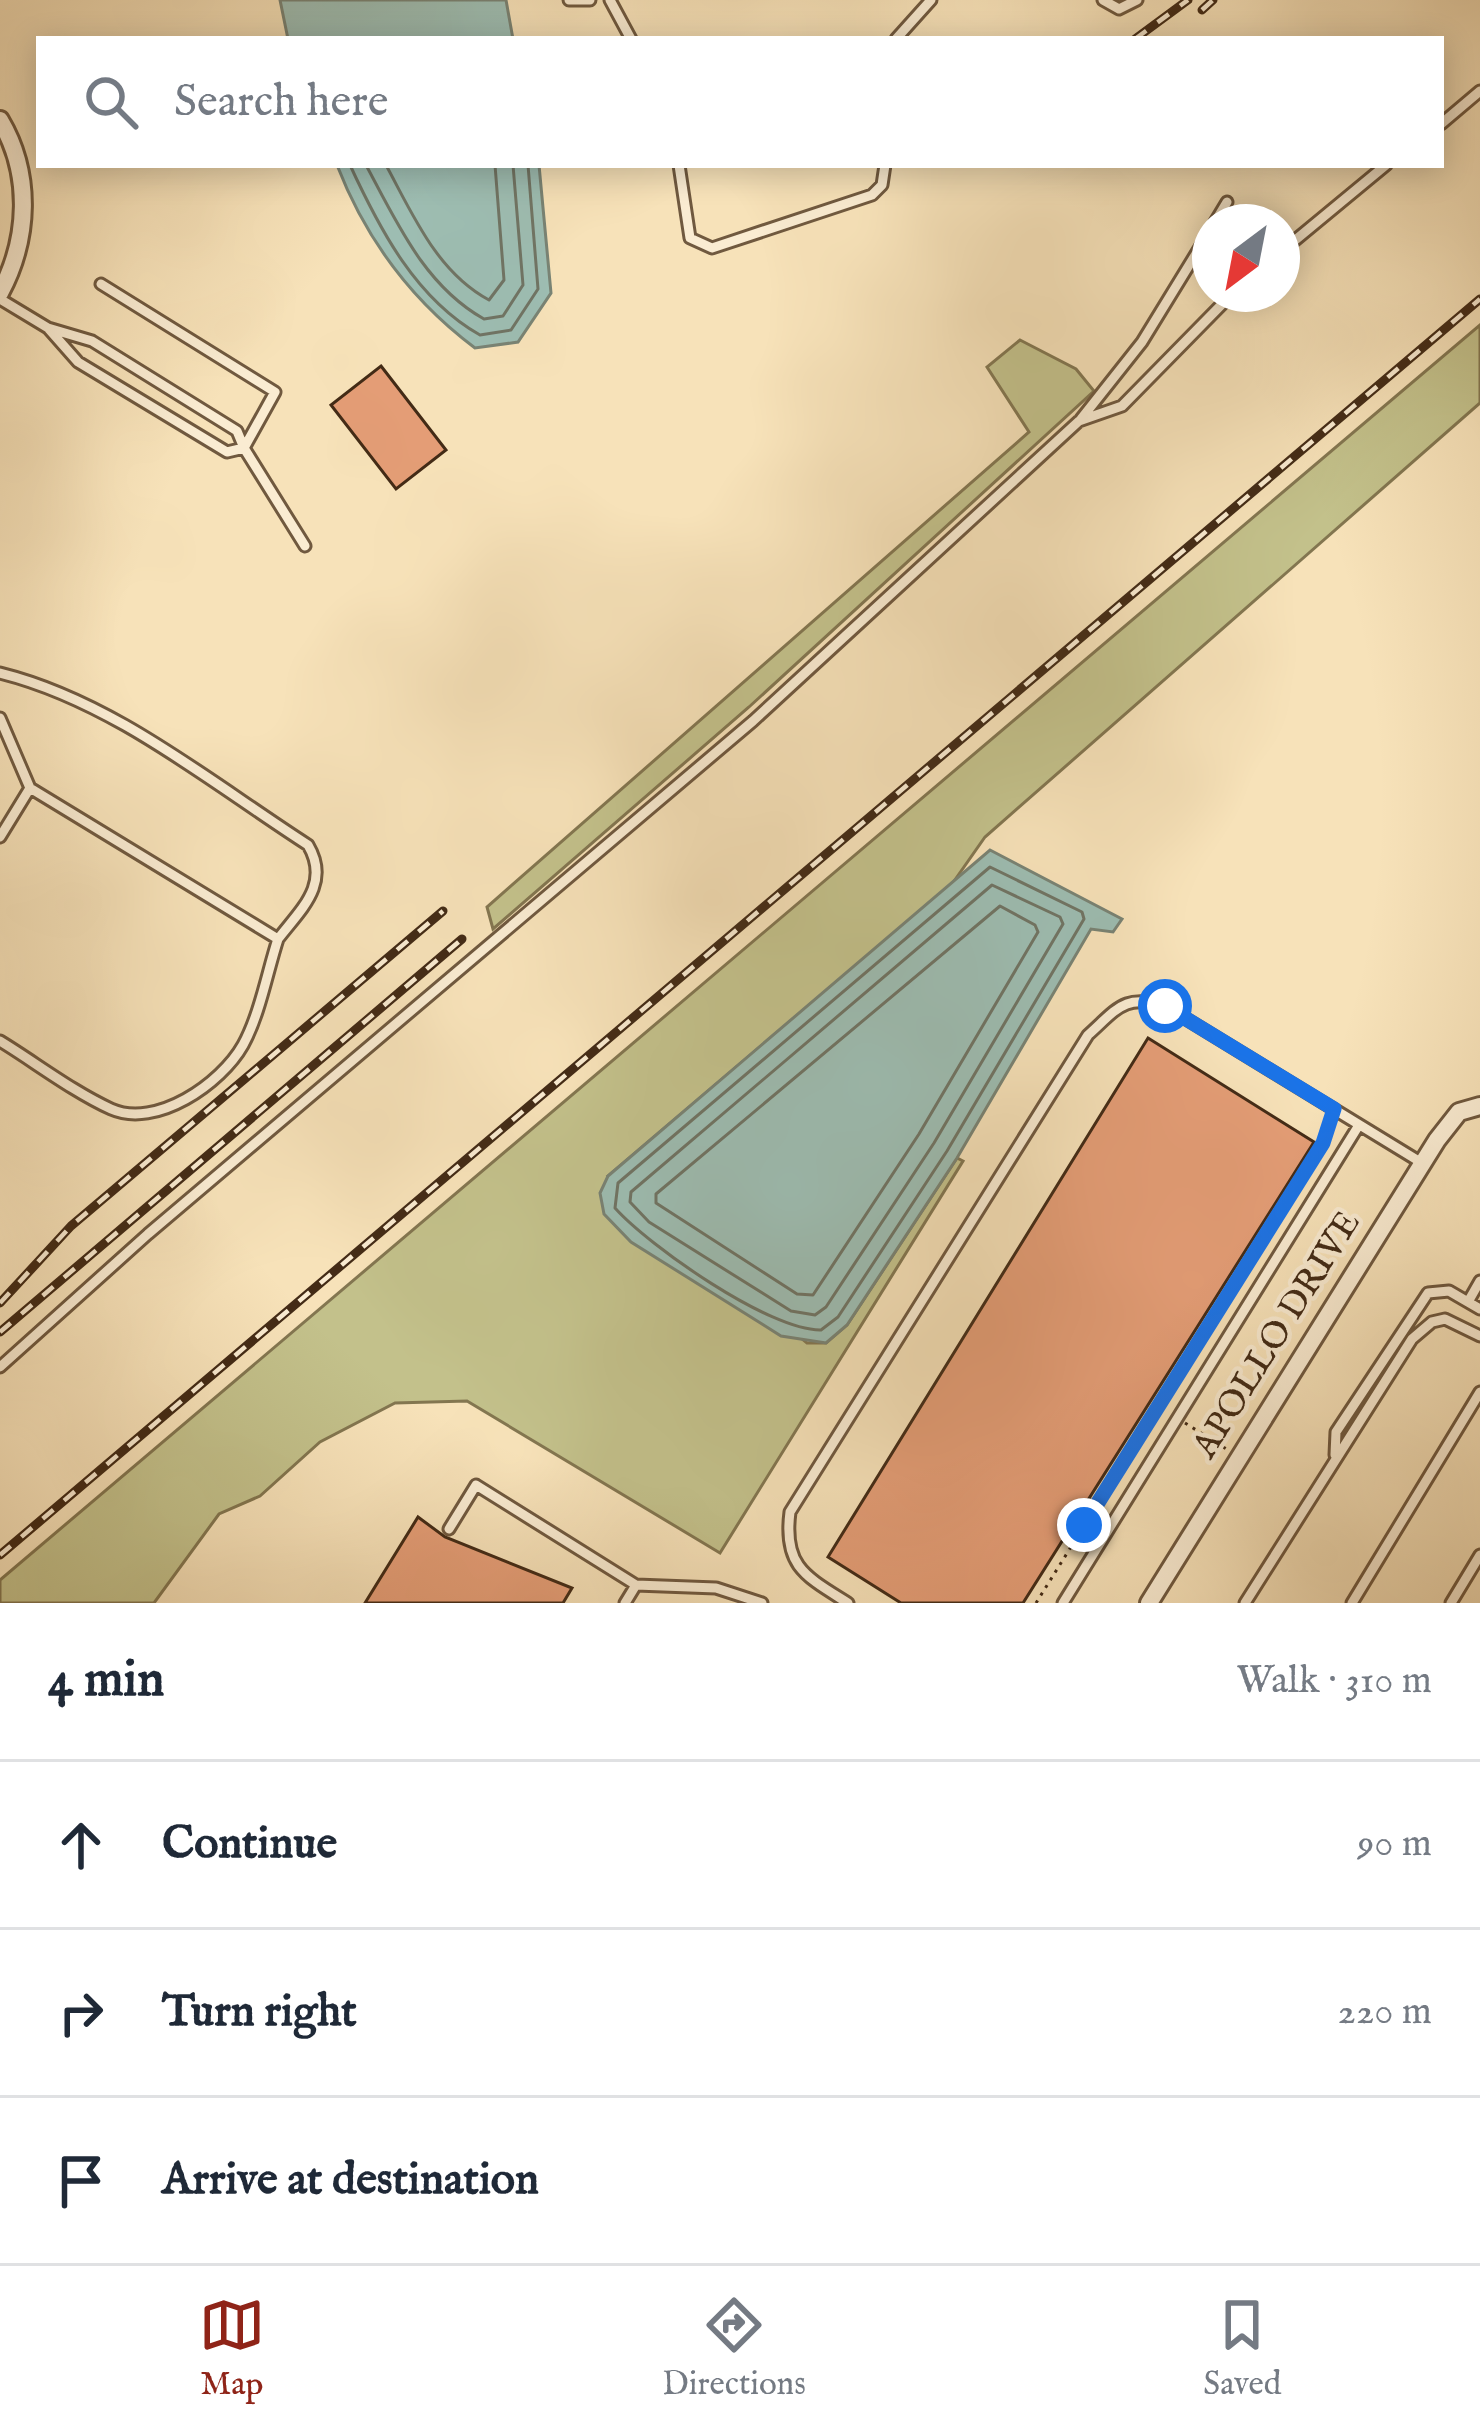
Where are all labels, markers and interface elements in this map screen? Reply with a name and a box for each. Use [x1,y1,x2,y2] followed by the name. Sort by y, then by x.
[36,36,1444,168] search box
[78,69,144,135] icon: search
[174,74,388,131] text: Search here
[1192,204,1300,312] north arrow
[1138,979,1192,1033] route start
[1182,1203,1371,1468] street label: APOLLO DRIVE
[1057,1498,1111,1552] route end
[48,1649,164,1714] text: 4 min
[1237,1657,1432,1706] text: Walk · 310 m
[48,1812,114,1878] icon: ahead
[162,1816,337,1873] text: Continue
[1357,1820,1432,1869] text: 90 m
[48,1980,114,2046] icon: right
[162,1984,357,2041] text: Turn right
[1338,1988,1432,2037] text: 220 m
[48,2148,114,2214] icon: arrive
[162,2152,539,2209] text: Arrive at destination
[199,2292,265,2406] tab: Map
[662,2292,806,2406] tab: Directions
[1203,2292,1281,2406] tab: Saved

